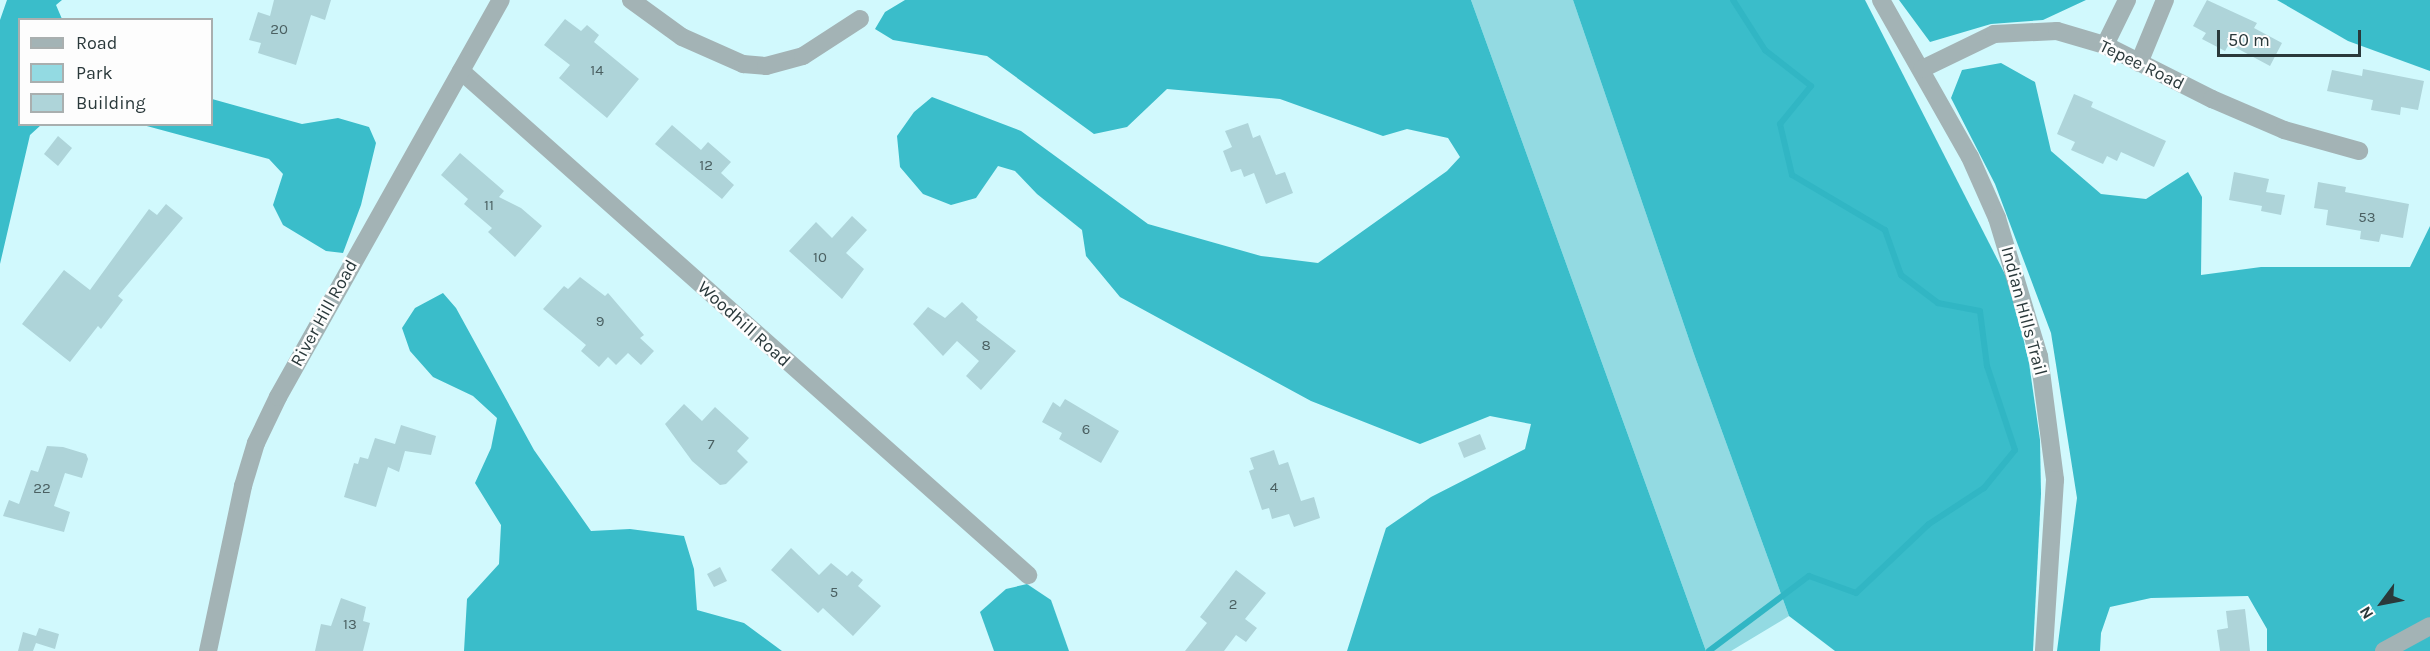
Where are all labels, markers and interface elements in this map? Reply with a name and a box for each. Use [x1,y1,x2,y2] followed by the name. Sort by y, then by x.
[18,18,213,126] legend
[2220,18,2364,56] scale bar
[270,21,288,39] house number: 20
[2228,29,2270,51] text: 50 m
[76,32,117,54] text: Road
[2096,35,2188,95] street label: Tepee Road
[76,62,113,84] text: Park
[590,62,604,80] house number: 14
[76,92,146,114] text: Building
[699,157,713,175] house number: 12
[484,197,494,215] house number: 11
[2358,209,2376,227] house number: 53
[1996,244,2052,378] street label: Indian Hills Trail
[813,249,827,267] house number: 10
[286,256,362,370] street label: River Hill Road
[693,277,795,371] street label: Woodhill Road
[596,313,604,331] house number: 9
[981,337,991,355] house number: 8
[1082,421,1090,439] house number: 6
[707,436,715,454] house number: 7
[1270,479,1278,497] house number: 4
[33,480,51,498] house number: 22
[2352,573,2412,633] north arrow
[830,584,838,602] house number: 5
[1229,596,1237,614] house number: 2
[2355,603,2377,623] text: N
[343,616,357,634] house number: 13

